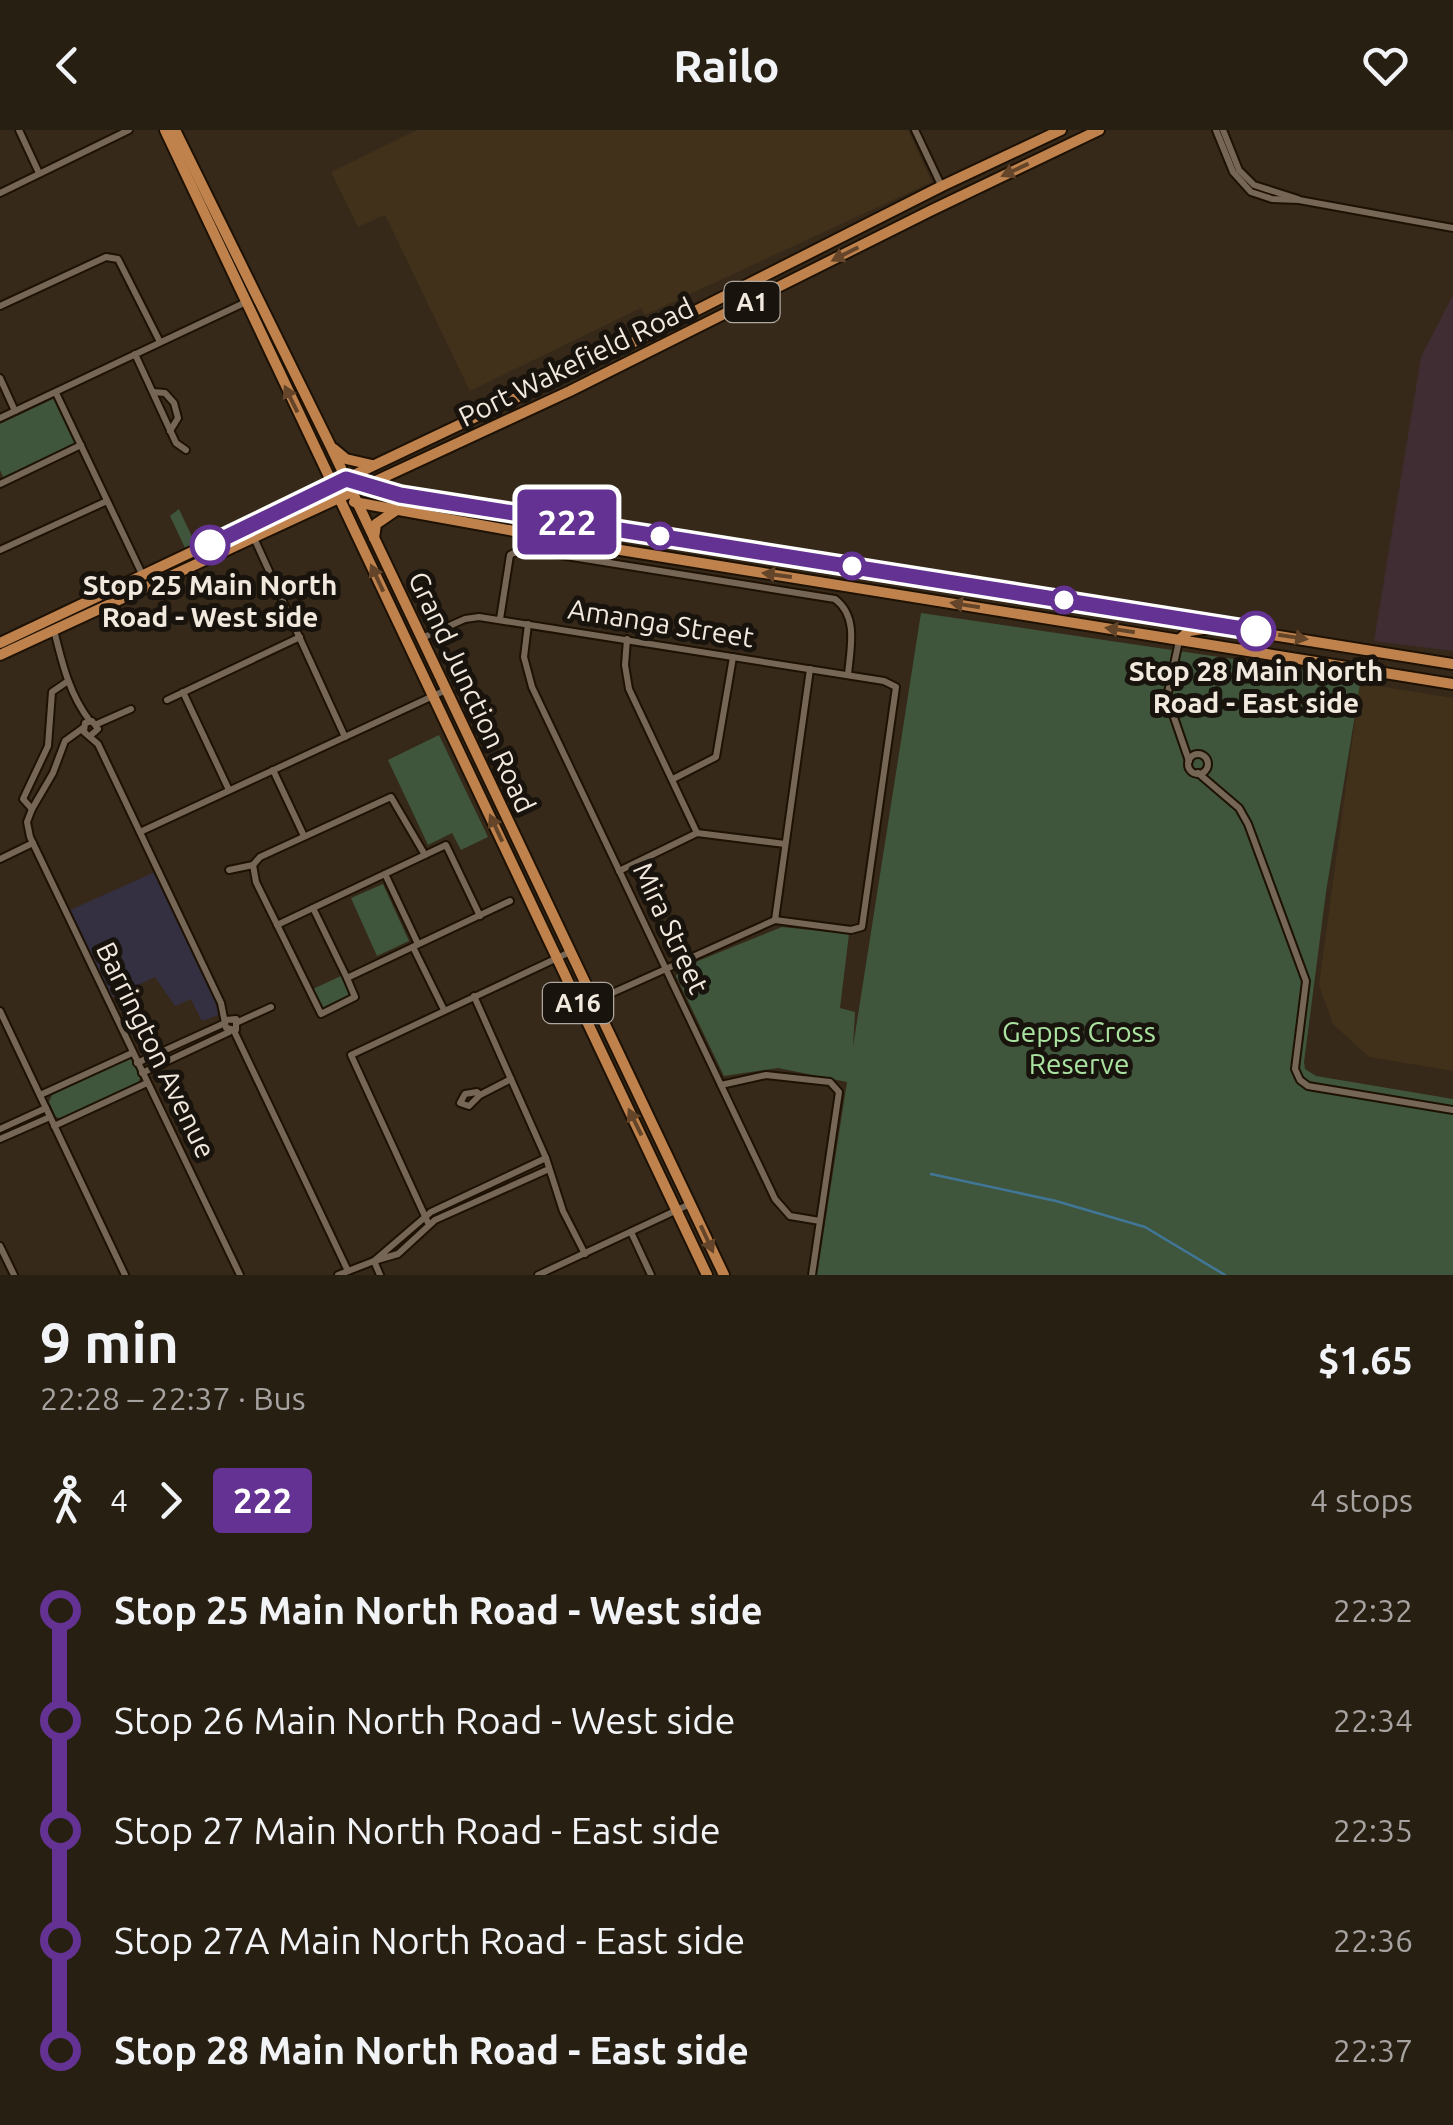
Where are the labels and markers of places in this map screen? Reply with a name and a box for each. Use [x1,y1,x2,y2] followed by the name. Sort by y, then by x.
[647,523,673,549] unlabelled marker
[191,526,229,564] marker: Stop 25 Main North Road - West side
[839,553,865,579] unlabelled marker
[83,569,337,632] place label: Stop 25 Main North Road - West side
[1051,587,1077,613] unlabelled marker
[1237,612,1275,650] marker: Stop 28 Main North Road - East side
[1129,655,1383,718] place label: Stop 28 Main North Road - East side

